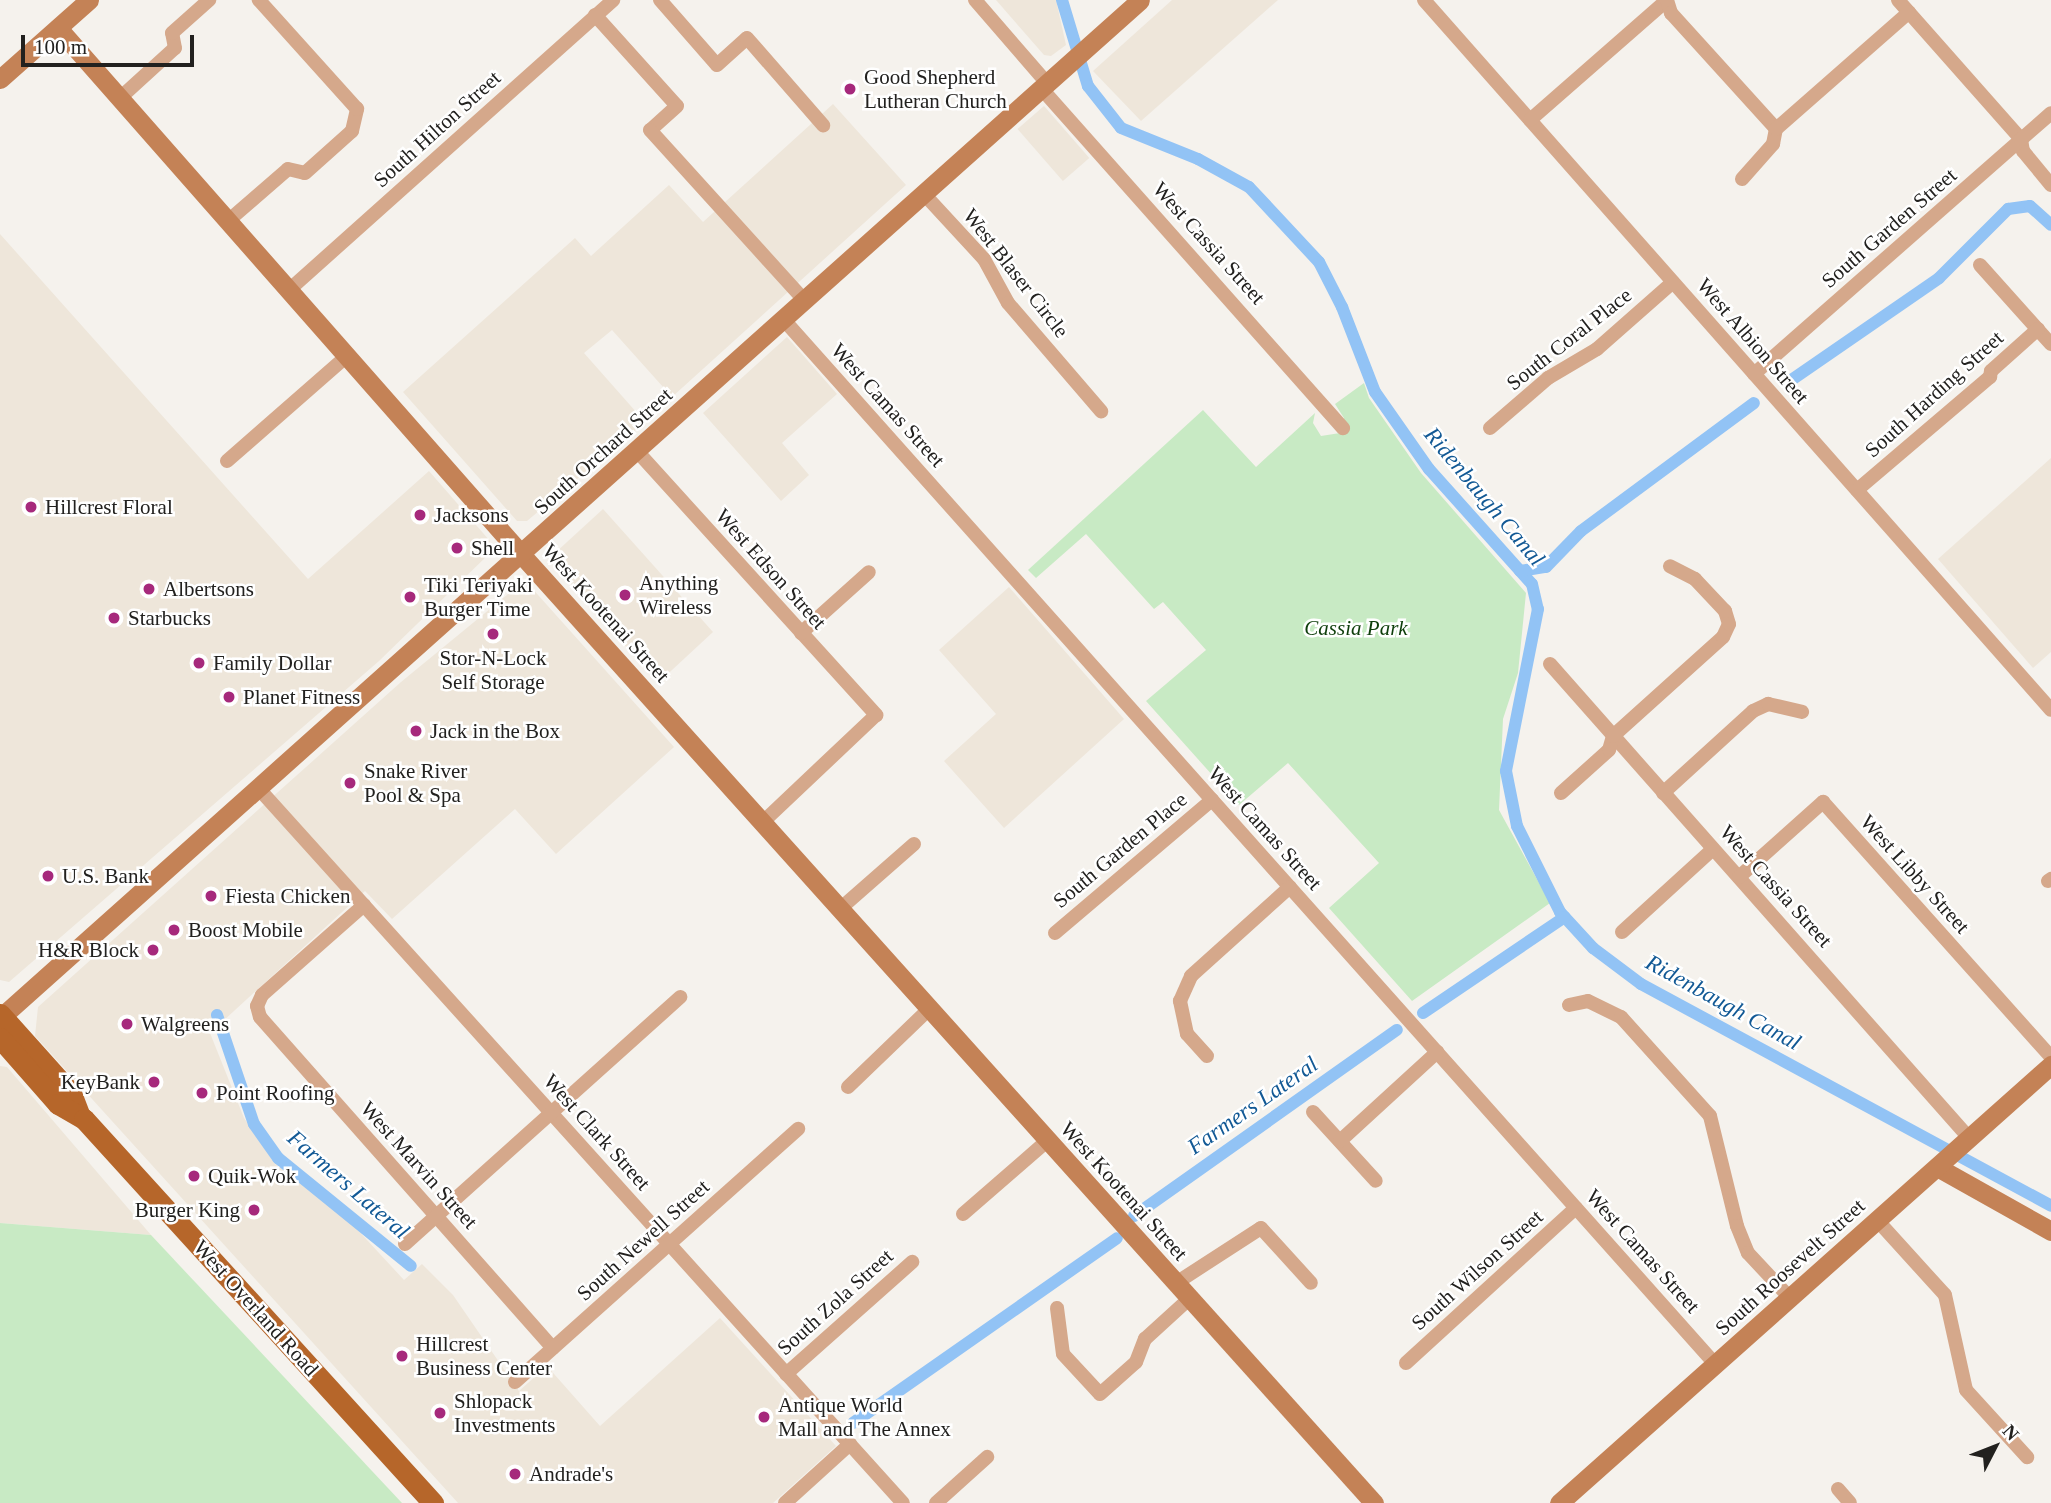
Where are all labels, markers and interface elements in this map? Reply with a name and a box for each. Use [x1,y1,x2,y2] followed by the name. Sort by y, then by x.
[24,21,198,65] scale bar
[34,35,87,59] text: 100 m
[864,64,1007,114] place label: Good Shepherd Lutheran Church
[368,65,506,193] street label: South Hilton Street
[842,81,858,97] marker: Good Shepherd Lutheran Church
[1816,163,1962,293] street label: South Garden Street
[1148,177,1270,309] street label: West Cassia Street
[958,203,1074,343] street label: West Blaser Circle
[1691,273,1815,409] street label: West Albion Street
[1501,282,1637,396] street label: South Coral Place
[1860,325,2008,463] street label: South Harding Street
[826,338,950,472] street label: West Camas Street
[529,382,677,520] street label: South Orchard Street
[1418,422,1550,572] water label: Ridenbaugh Canal
[45,494,173,520] place label: Hillcrest Floral
[23,499,39,515] marker: Hillcrest Floral
[434,502,509,528] place label: Jacksons
[710,504,832,634] street label: West Edson Street
[412,507,428,523] marker: Jacksons
[471,535,514,561] place label: Shell
[537,538,675,688] street label: West Kootenai Street
[449,540,465,556] marker: Shell
[639,570,718,620] place label: Anything Wireless
[424,572,533,622] place label: Tiki Teriyaki Burger Time
[163,576,254,602] place label: Albertsons
[141,581,157,597] marker: Albertsons
[617,587,633,603] marker: Anything Wireless
[402,589,418,605] marker: Tiki Teriyaki Burger Time
[128,605,211,631] place label: Starbucks
[106,610,122,626] marker: Starbucks
[1304,615,1408,641] park label: Cassia Park
[485,626,501,642] marker: Stor-N-Lock Self Storage
[440,645,546,695] place label: Stor-N-Lock Self Storage
[213,650,331,676] place label: Family Dollar
[191,655,207,671] marker: Family Dollar
[243,684,360,710] place label: Planet Fitness
[221,689,237,705] marker: Planet Fitness
[430,718,560,744] place label: Jack in the Box
[408,723,424,739] marker: Jack in the Box
[364,758,467,808] place label: Snake River Pool & Spa
[1203,761,1327,895] street label: West Camas Street
[342,775,358,791] marker: Snake River Pool & Spa
[1048,787,1192,913] street label: South Garden Place
[1855,809,1975,939] street label: West Libby Street
[1715,820,1837,952] street label: West Cassia Street
[62,863,149,889] place label: U.S. Bank
[40,868,56,884] marker: U.S. Bank
[225,883,350,909] place label: Fiesta Chicken
[203,888,219,904] marker: Fiesta Chicken
[188,917,303,943] place label: Boost Mobile
[166,922,182,938] marker: Boost Mobile
[38,937,139,963] place label: H&R Block
[145,942,161,958] marker: H&R Block
[1641,949,1805,1057] water label: Ridenbaugh Canal
[141,1011,229,1037] place label: Walgreens
[119,1016,135,1032] marker: Walgreens
[1183,1051,1323,1161] water label: Farmers Lateral
[61,1069,140,1095] place label: KeyBank
[538,1069,656,1195] street label: West Clark Street
[146,1074,162,1090] marker: KeyBank
[216,1080,334,1106] place label: Point Roofing
[194,1085,210,1101] marker: Point Roofing
[355,1096,483,1234] street label: West Marvin Street
[1055,1116,1193,1266] street label: West Kootenai Street
[281,1124,415,1246] water label: Farmers Lateral
[208,1163,296,1189] place label: Quik-Wok
[186,1168,202,1184] marker: Quik-Wok
[572,1174,714,1306] street label: South Newell Street
[1581,1184,1705,1318] street label: West Camas Street
[1710,1193,1870,1341] street label: South Roosevelt Street
[135,1197,240,1223] place label: Burger King
[246,1202,262,1218] marker: Burger King
[1406,1204,1548,1336] street label: South Wilson Street
[188,1235,324,1381] street label: West Overland Road
[772,1243,898,1361] street label: South Zola Street
[416,1331,552,1381] place label: Hillcrest Business Center
[394,1348,410,1364] marker: Hillcrest Business Center
[454,1388,555,1438] place label: Shlopack Investments
[778,1392,952,1442] place label: Antique World Mall and The Annex
[432,1405,448,1421] marker: Shlopack Investments
[756,1409,772,1425] marker: Antique World Mall and The Annex
[1960,1412,2030,1482] north arrow
[1999,1420,2023,1445] text: N
[529,1461,613,1487] place label: Andrade's
[507,1466,523,1482] marker: Andrade's

